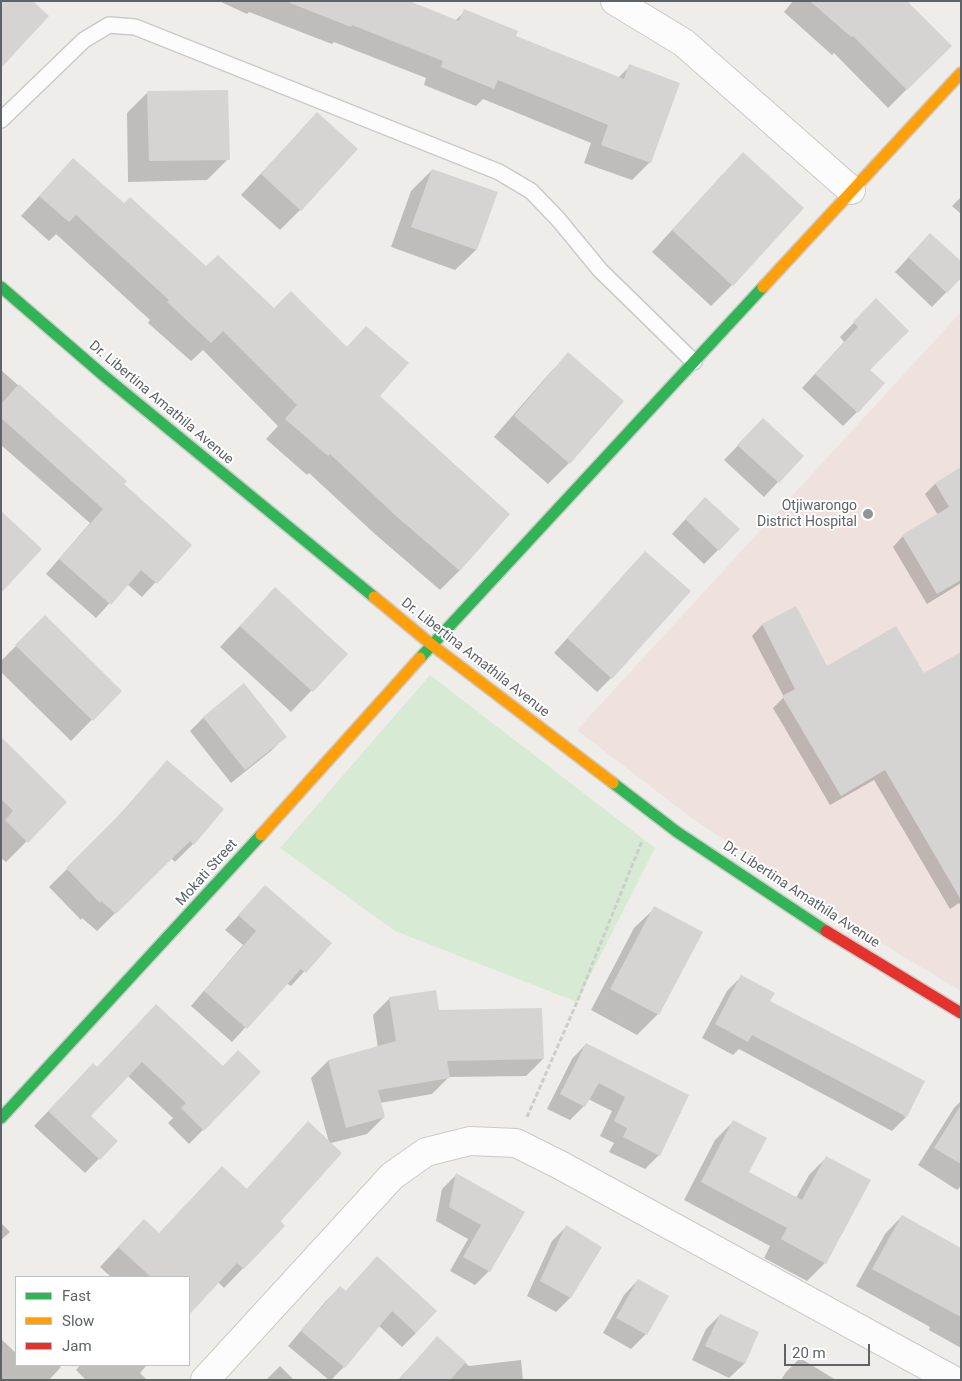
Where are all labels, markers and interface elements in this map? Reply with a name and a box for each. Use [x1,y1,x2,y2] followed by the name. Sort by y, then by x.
[85,338,237,468] street label: Dr. Libertina Amathila Avenue
[757,498,857,530] place label: Otjiwarongo District Hospital
[861,507,875,521] marker: Otjiwarongo District Hospital
[398,595,552,721] street label: Dr. Libertina Amathila Avenue
[173,836,241,910] street label: Mokati Street
[720,838,882,952] street label: Dr. Libertina Amathila Avenue
[15,1276,190,1366] legend
[62,1287,91,1305] text: Fast
[62,1312,94,1330] text: Slow
[787,1334,873,1366] scale bar
[62,1337,92,1355] text: Jam
[792,1344,826,1362] text: 20 m

